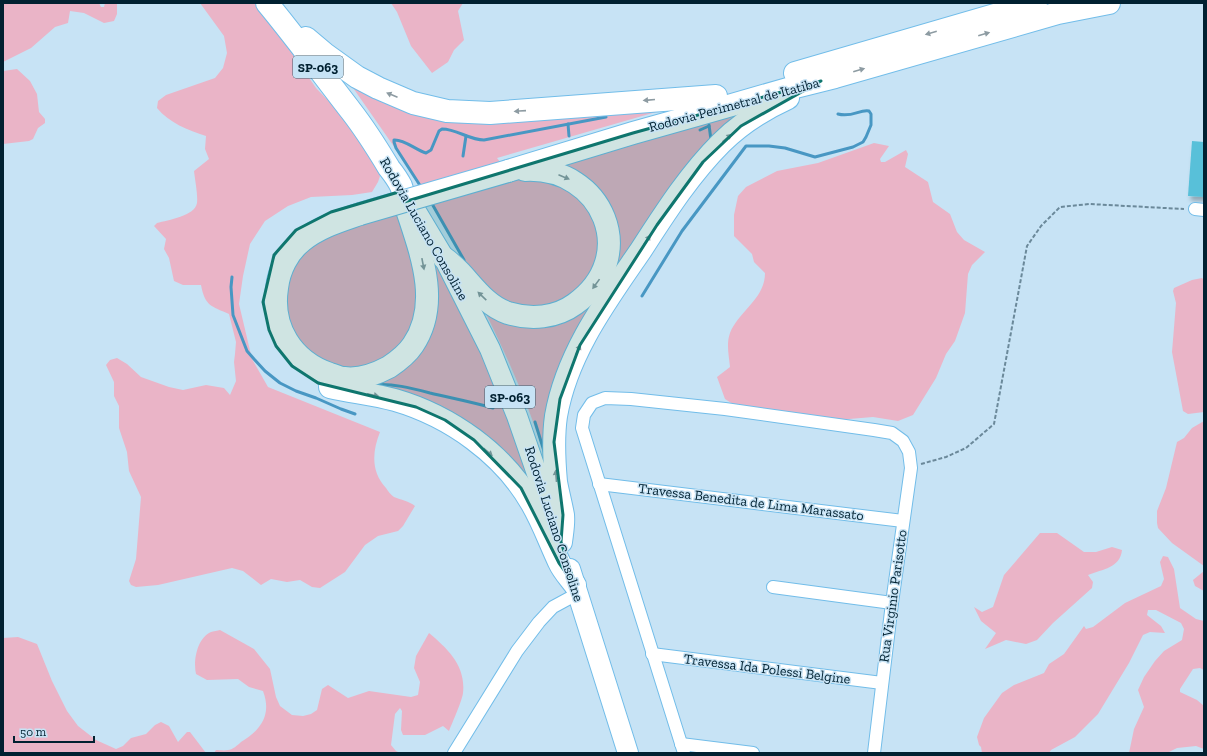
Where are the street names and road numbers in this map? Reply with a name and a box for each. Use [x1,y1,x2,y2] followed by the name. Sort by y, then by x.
[293,56,343,78] road number: SP-063
[647,74,821,136] street label: Rodovia Perimetral de Itatiba
[376,155,472,304] street label: Rodovia Luciano Consoline
[485,386,535,408] road number: SP-063
[521,444,587,604] street label: Rodovia Luciano Consoline
[637,480,865,524] street label: Travessa Benedita de Lima Marassato
[875,529,911,663] street label: Rua Virginio Parisotto
[683,650,852,688] street label: Travessa Ida Polessi Belgine

